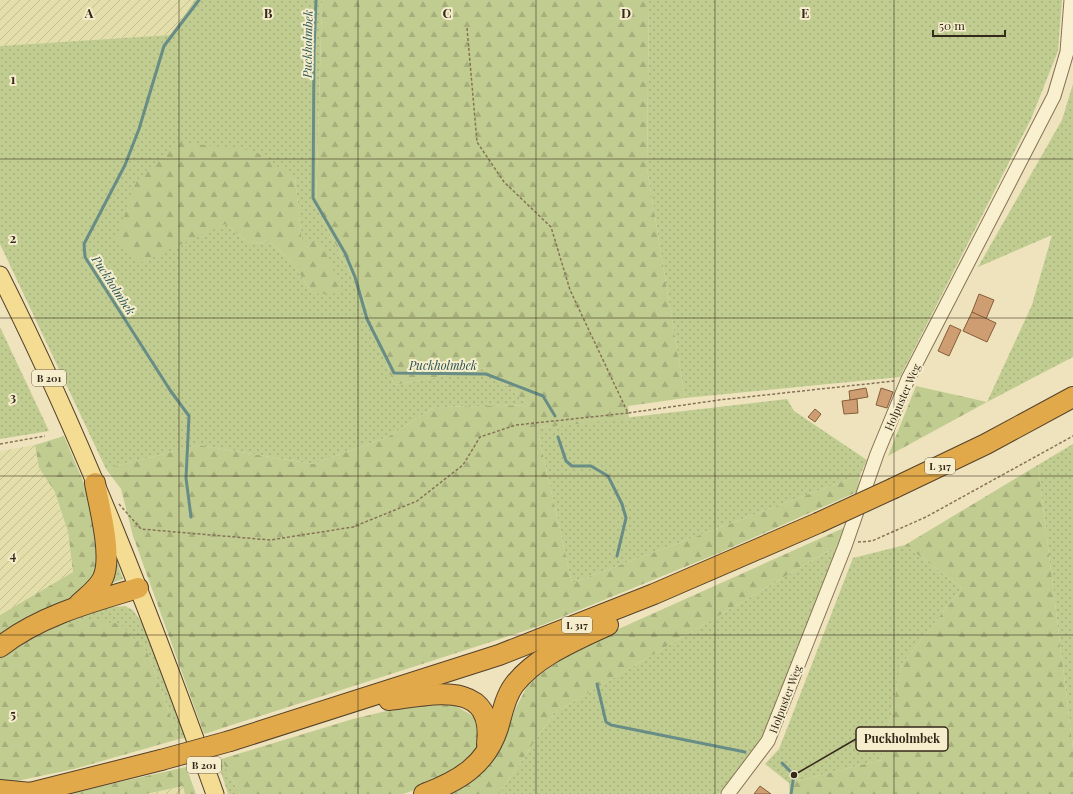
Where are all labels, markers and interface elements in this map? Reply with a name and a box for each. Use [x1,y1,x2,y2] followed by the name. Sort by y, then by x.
[84,4,94,21] text: A
[264,4,273,21] text: B
[442,4,452,21] text: C
[621,4,631,21] text: D
[801,4,809,21] text: E
[298,10,316,79] water label: Puckholmbek
[933,12,1005,38] scale bar
[939,17,965,33] text: 50 m
[11,70,16,87] text: 1
[10,229,17,246] text: 2
[88,251,139,318] water label: Puckholmbek
[408,357,477,373] water label: Puckholmbek
[881,361,924,433] street label: Holpuster Weg
[32,370,66,386] road number: B 201
[10,388,16,405] text: 3
[925,458,955,474] road number: L 317
[10,546,17,563] text: 4
[562,617,592,633] road number: L 317
[765,663,805,735] street label: Holpuster Weg
[10,705,16,722] text: 5
[856,727,948,751] callout: Puckholmbek
[864,730,941,746] text: Puckholmbek
[187,757,221,773] road number: B 201

